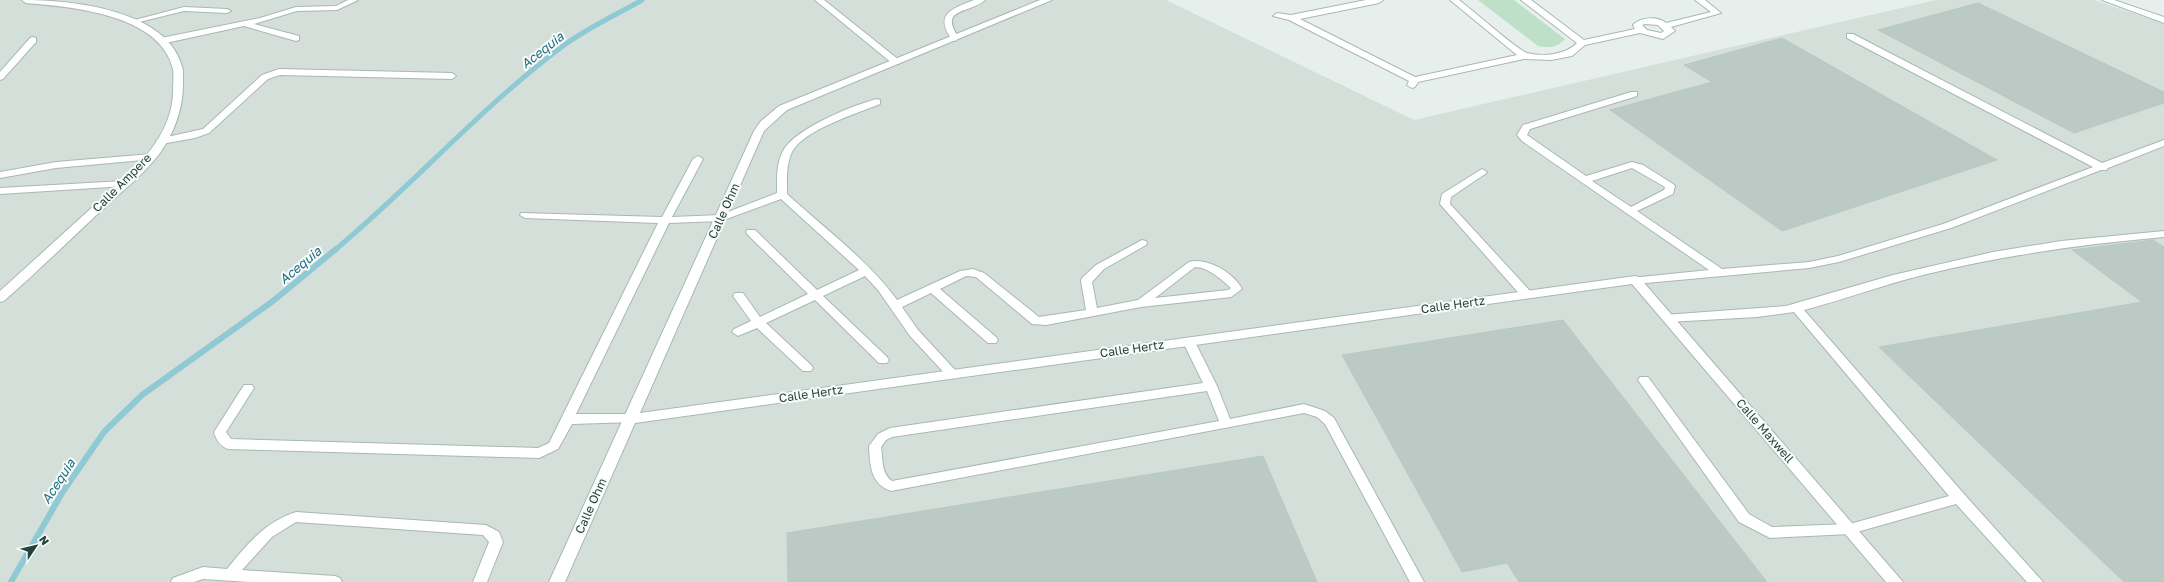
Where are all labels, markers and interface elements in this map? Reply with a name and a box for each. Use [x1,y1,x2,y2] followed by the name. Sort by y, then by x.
[517,28,567,72] water label: Acequia
[89,150,154,215] street label: Calle Ampere
[705,181,742,241] street label: Calle Ohm
[276,242,325,287] water label: Acequia
[1420,293,1486,316] street label: Calle Hertz
[1099,337,1165,360] street label: Calle Hertz
[778,382,844,405] street label: Calle Hertz
[1733,395,1798,466] street label: Calle Maxwell
[38,455,79,506] water label: Acequia
[572,476,609,536] street label: Calle Ohm
[16,526,56,566] north arrow
[37,533,52,547] text: N

